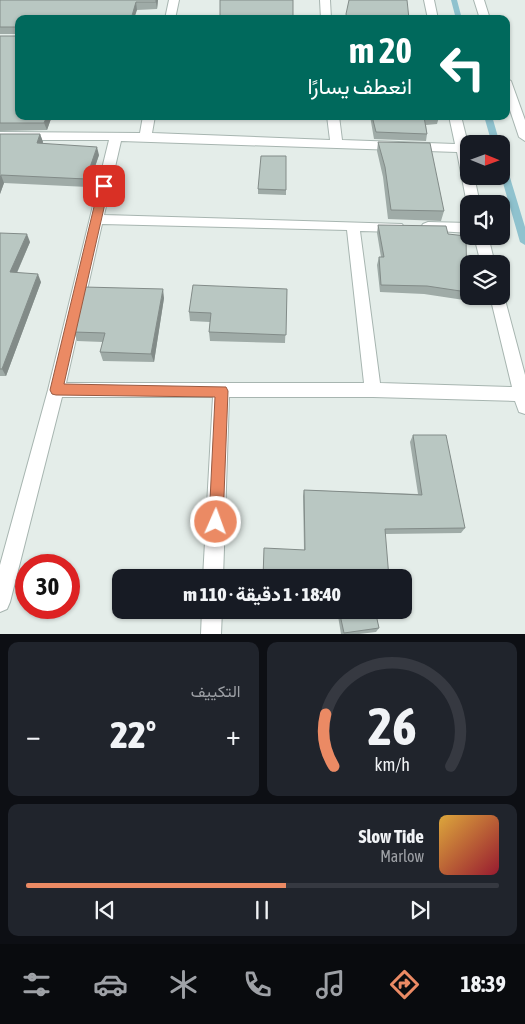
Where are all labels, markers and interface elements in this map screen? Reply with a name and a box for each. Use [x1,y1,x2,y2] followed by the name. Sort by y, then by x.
[349,30,412,70] text: 20 m
[430,35,495,100] icon: left
[307,73,412,99] text: انعطف يسارًا
[460,135,510,185] north arrow
[460,135,510,305] map controls
[83,165,125,207] pin
[90,172,118,200] icon: arrive
[460,195,510,245] button: sound
[460,255,510,305] button: layers
[189,495,241,547] position arrow
[15,554,80,619] speed limit sign: 30
[183,583,341,605] text: 18:40 · 1 دقيقة · 110 m
[191,682,241,700] text: التكييف
[367,696,416,756] text: 26
[110,713,156,756] text: 22°
[26,719,41,751] text: −
[226,719,241,751] text: +
[374,754,409,775] text: km/h
[359,825,424,847] text: Slow Tide
[380,847,424,865] text: Marlow
[91,896,119,924] icon: previous
[248,896,276,924] icon: pause
[406,896,434,924] icon: next
[19,967,54,1002] icon: filters
[93,967,128,1002] icon: car
[166,967,201,1002] icon: climate
[240,967,275,1002] icon: phone
[313,967,348,1002] icon: music
[387,967,422,1002] icon: directions
[460,971,506,997] text: 18:39

